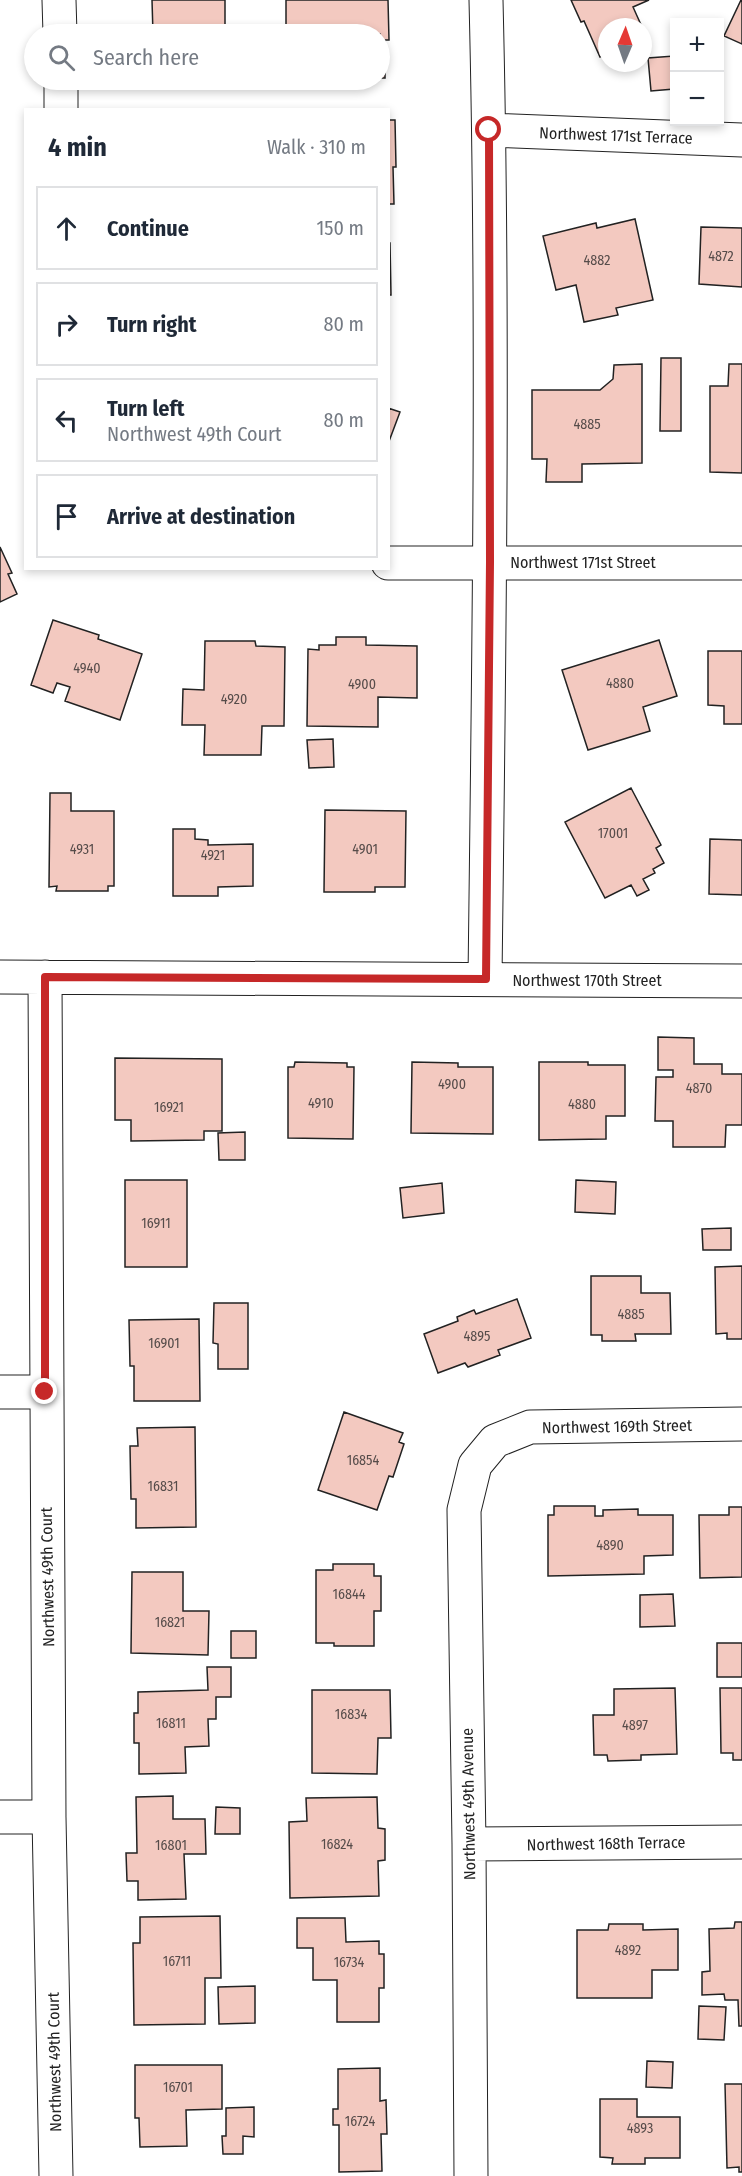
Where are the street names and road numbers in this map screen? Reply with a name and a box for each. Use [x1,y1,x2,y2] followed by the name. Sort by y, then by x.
[539,123,693,148] street label: Northwest 171st Terrace
[510,553,657,572] street label: Northwest 171st Street
[512,971,662,990] street label: Northwest 170th Street
[542,1416,693,1437] street label: Northwest 169th Street
[37,1506,58,1647] street label: Northwest 49th Court
[458,1728,479,1880] street label: Northwest 49th Avenue
[527,1833,686,1854] street label: Northwest 168th Terrace
[44,1991,65,2132] street label: Northwest 49th Court

